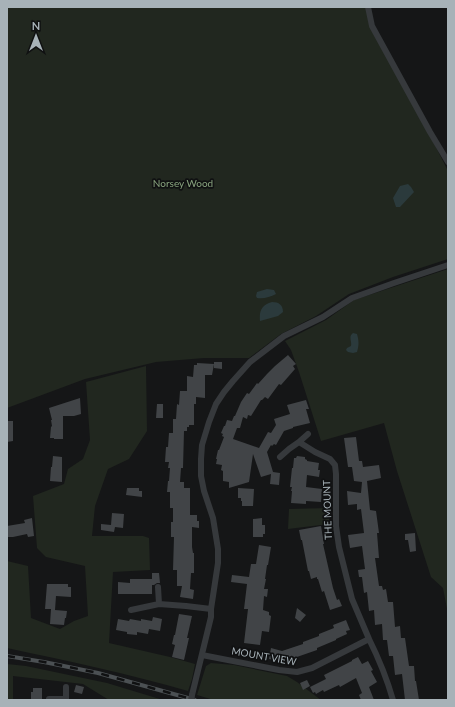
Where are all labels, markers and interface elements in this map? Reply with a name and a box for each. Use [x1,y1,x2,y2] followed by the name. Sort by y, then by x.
[16,16,56,56] north arrow
[32,19,40,32] text: N
[153,177,213,189] park label: Norsey Wood
[320,480,334,540] street label: THE MOUNT
[231,644,298,668] street label: MOUNT VIEW

